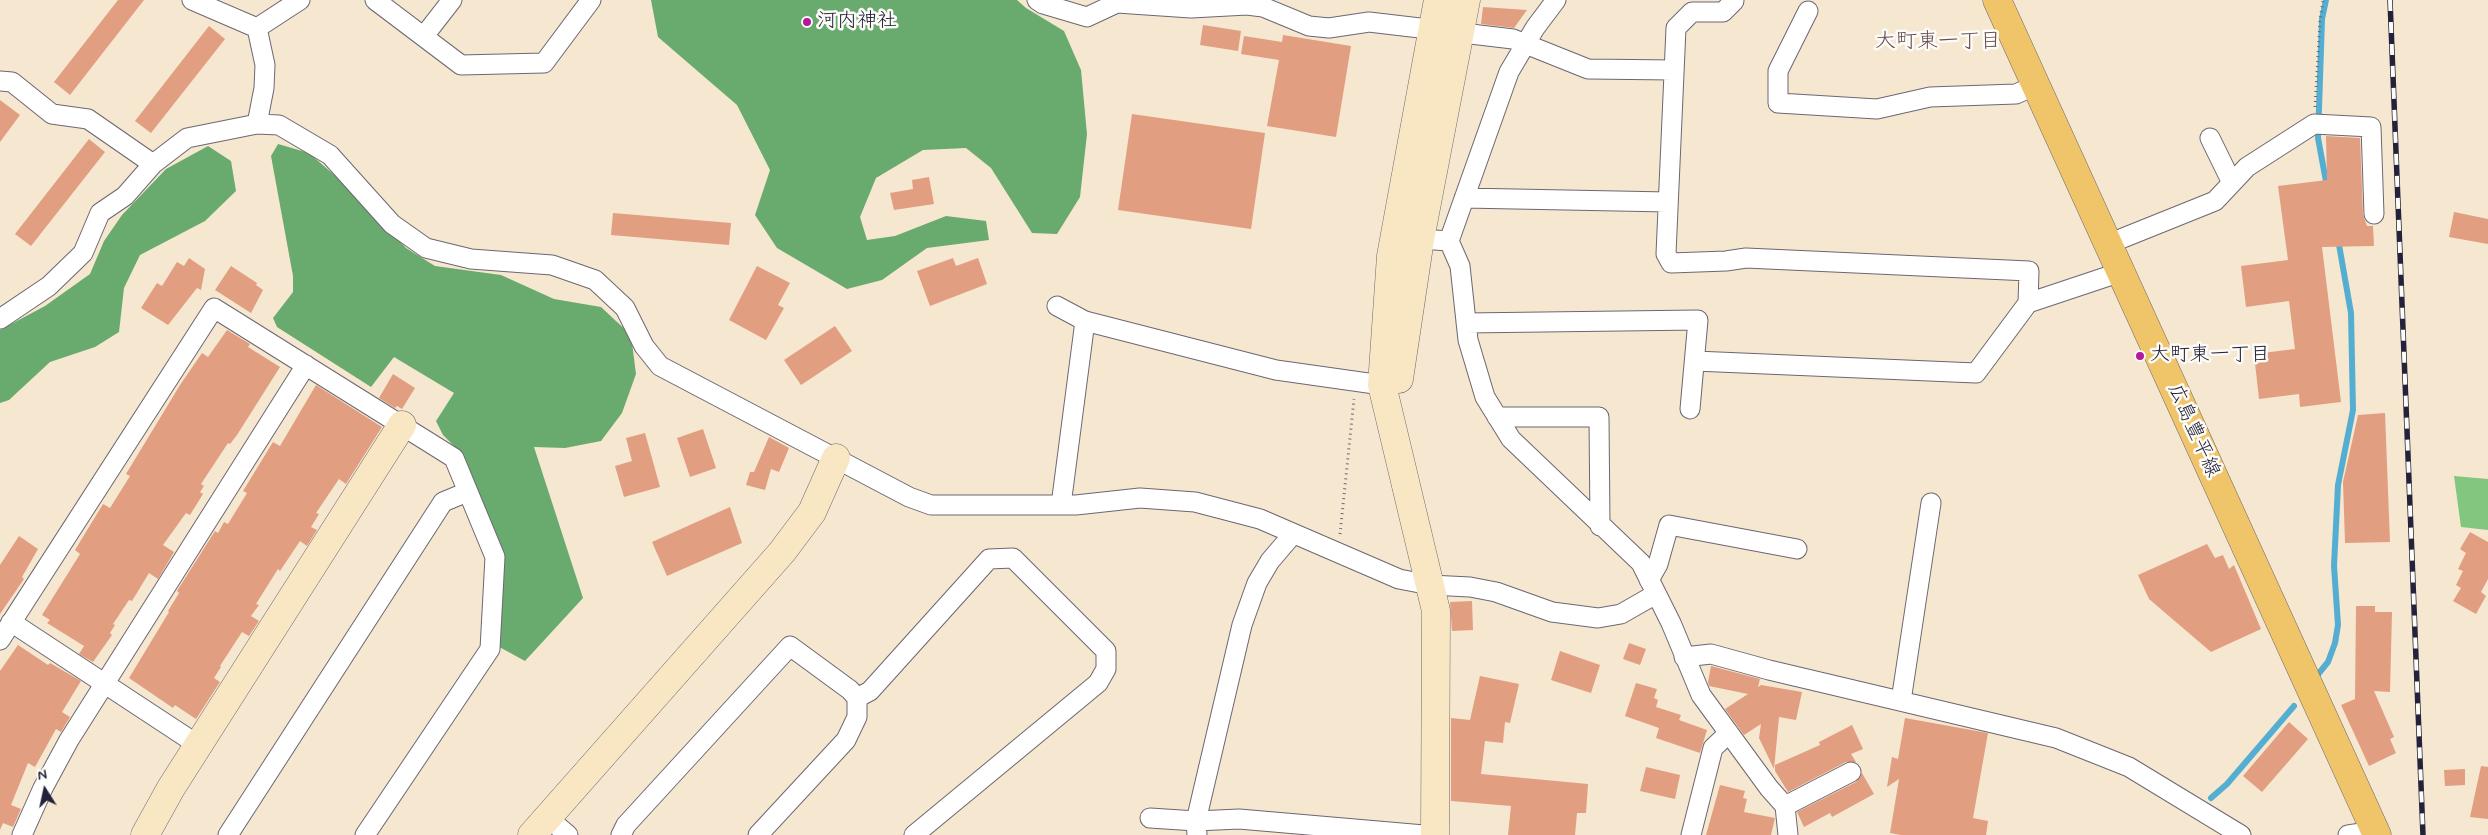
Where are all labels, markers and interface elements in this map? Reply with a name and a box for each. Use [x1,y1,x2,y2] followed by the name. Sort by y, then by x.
[817,10,897,34] place label: 河内神社
[801,16,813,28] marker: 河内神社
[1875,30,2001,56] district label: 大町東一丁目
[2150,344,2270,368] place label: 大町東一丁目
[2134,350,2146,362] marker: 大町東一丁目
[2162,380,2224,482] street label: 広島豊平線
[20,765,70,815] north arrow
[36,766,49,785] text: N

